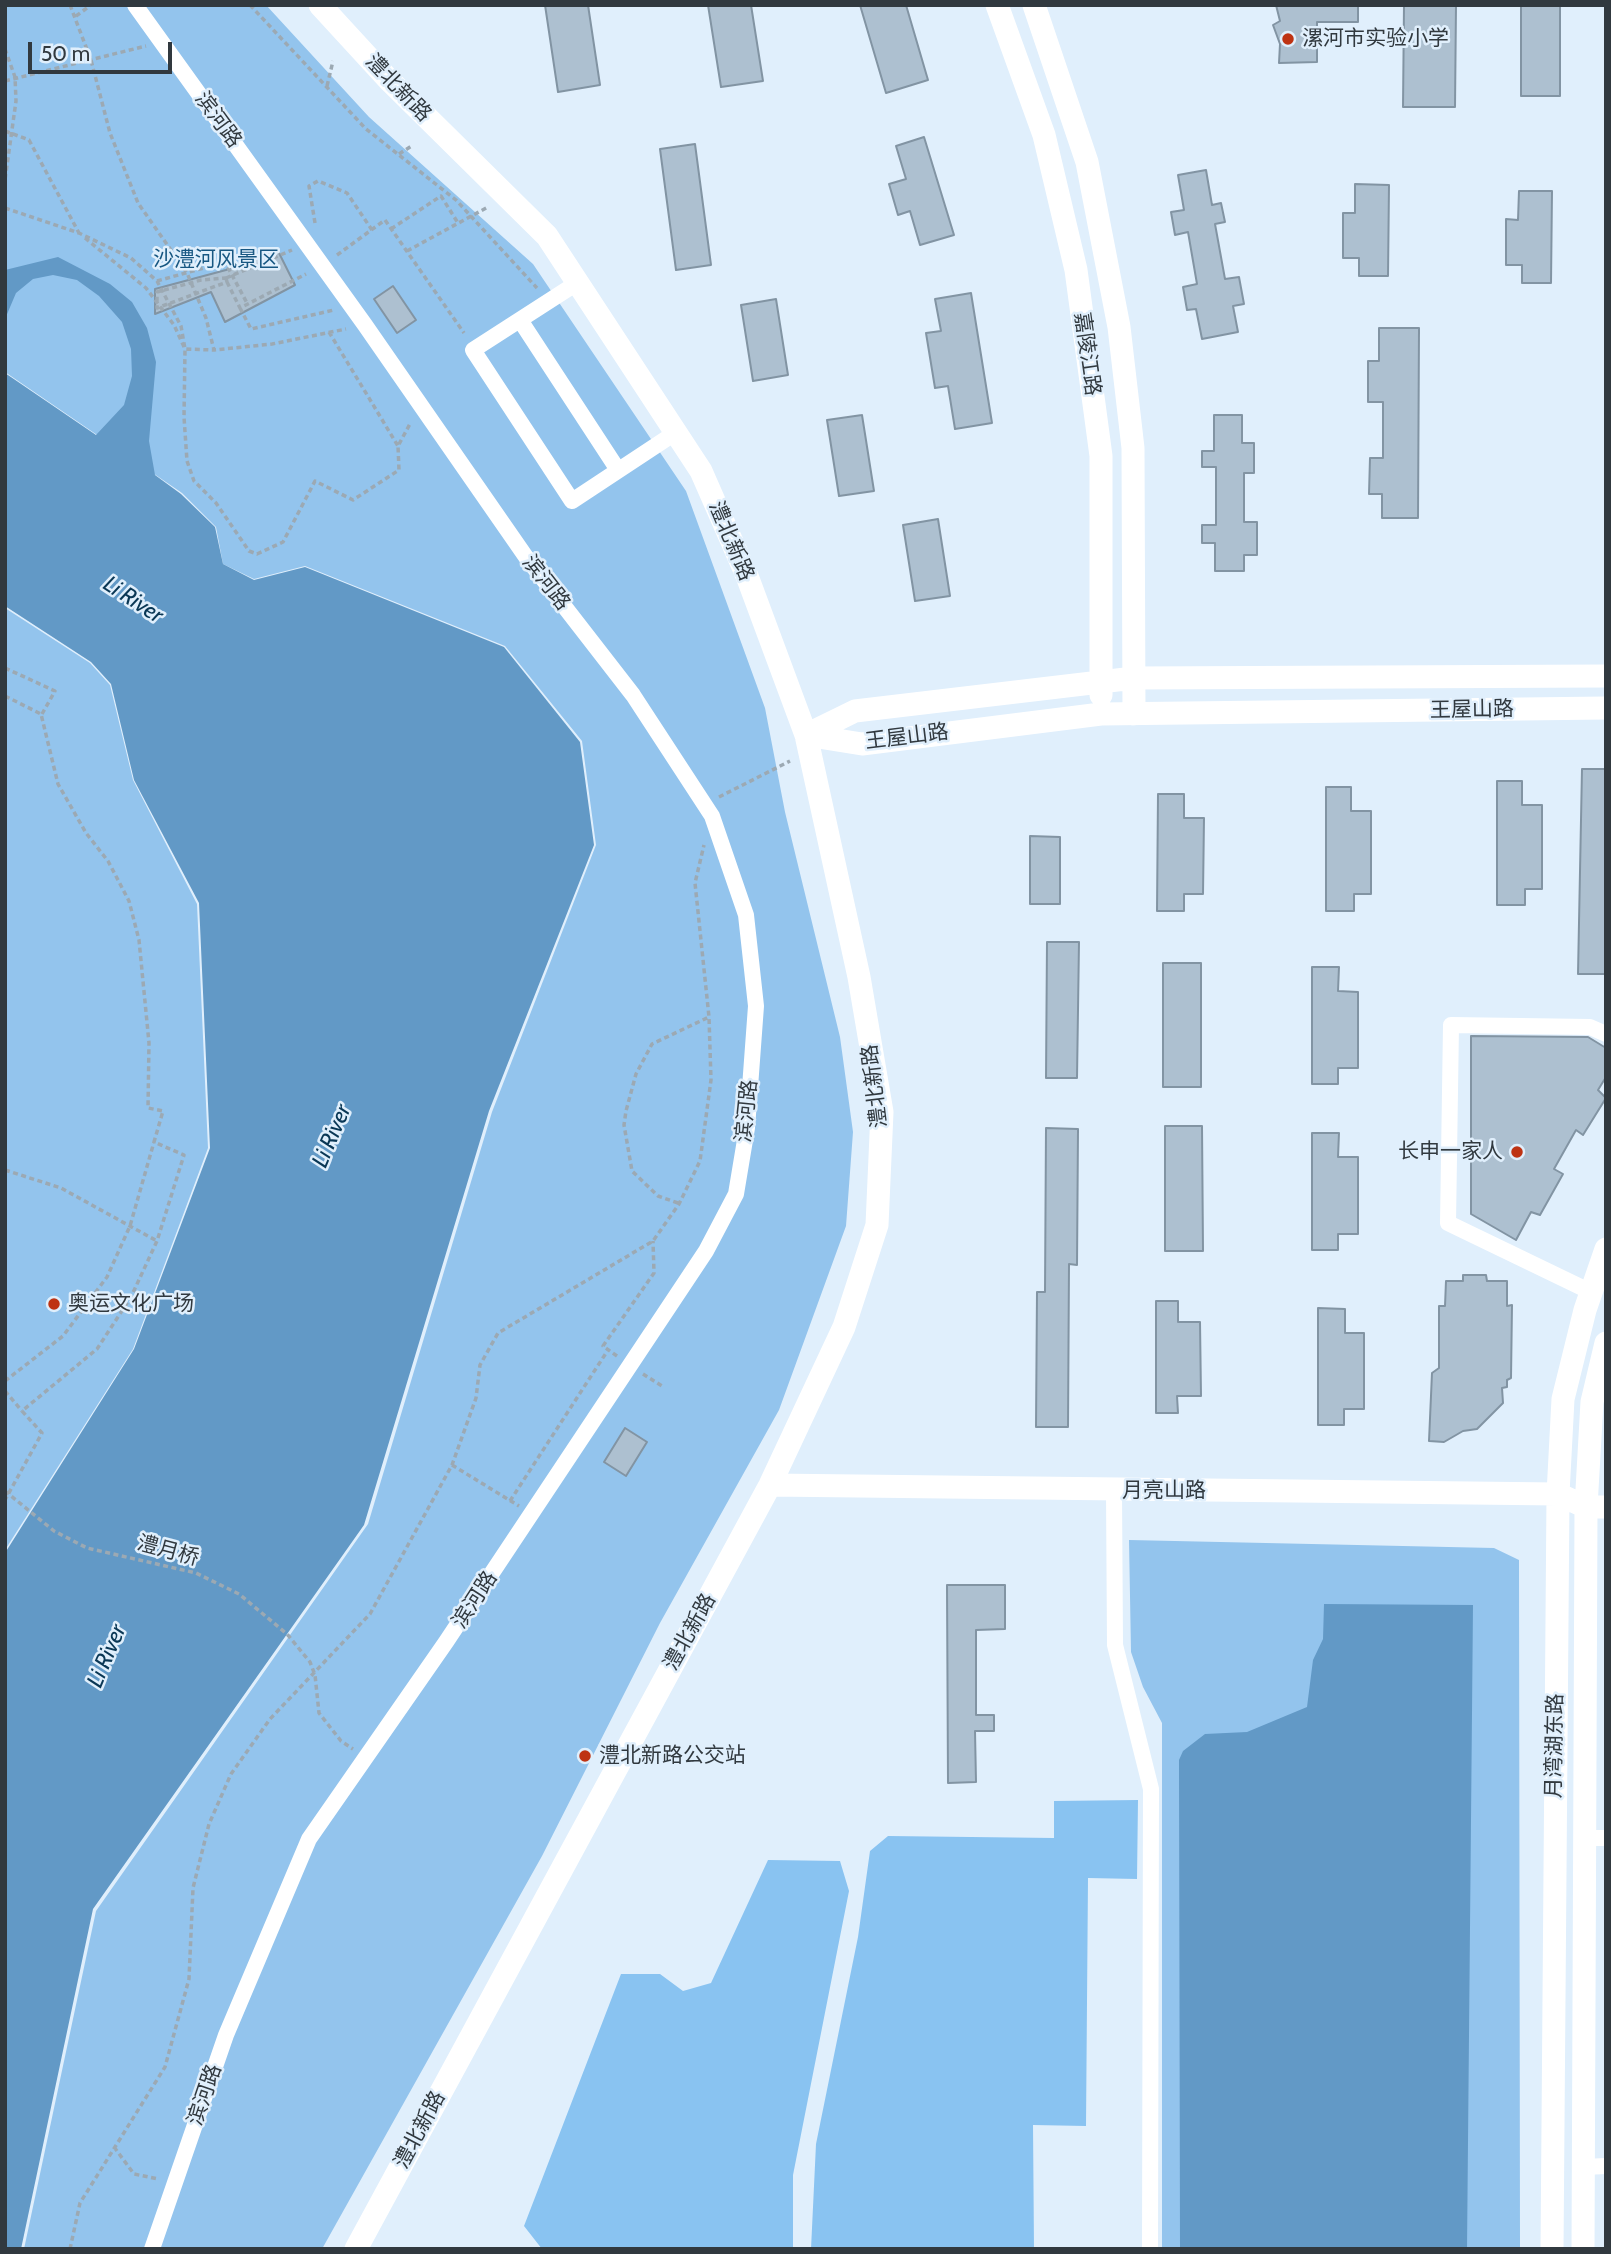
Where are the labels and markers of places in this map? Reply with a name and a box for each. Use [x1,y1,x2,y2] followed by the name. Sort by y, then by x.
[1302,26,1449,52] place label: 漯河市实验小学
[1280,31,1296,47] marker: 漯河市实验小学
[1398,1139,1503,1165] place label: 长申一家人
[1509,1144,1525,1160] marker: 长申一家人
[68,1291,194,1317] place label: 奥运文化广场
[46,1296,62,1312] marker: 奥运文化广场
[599,1743,746,1769] place label: 澧北新路公交站
[577,1748,593,1764] marker: 澧北新路公交站

